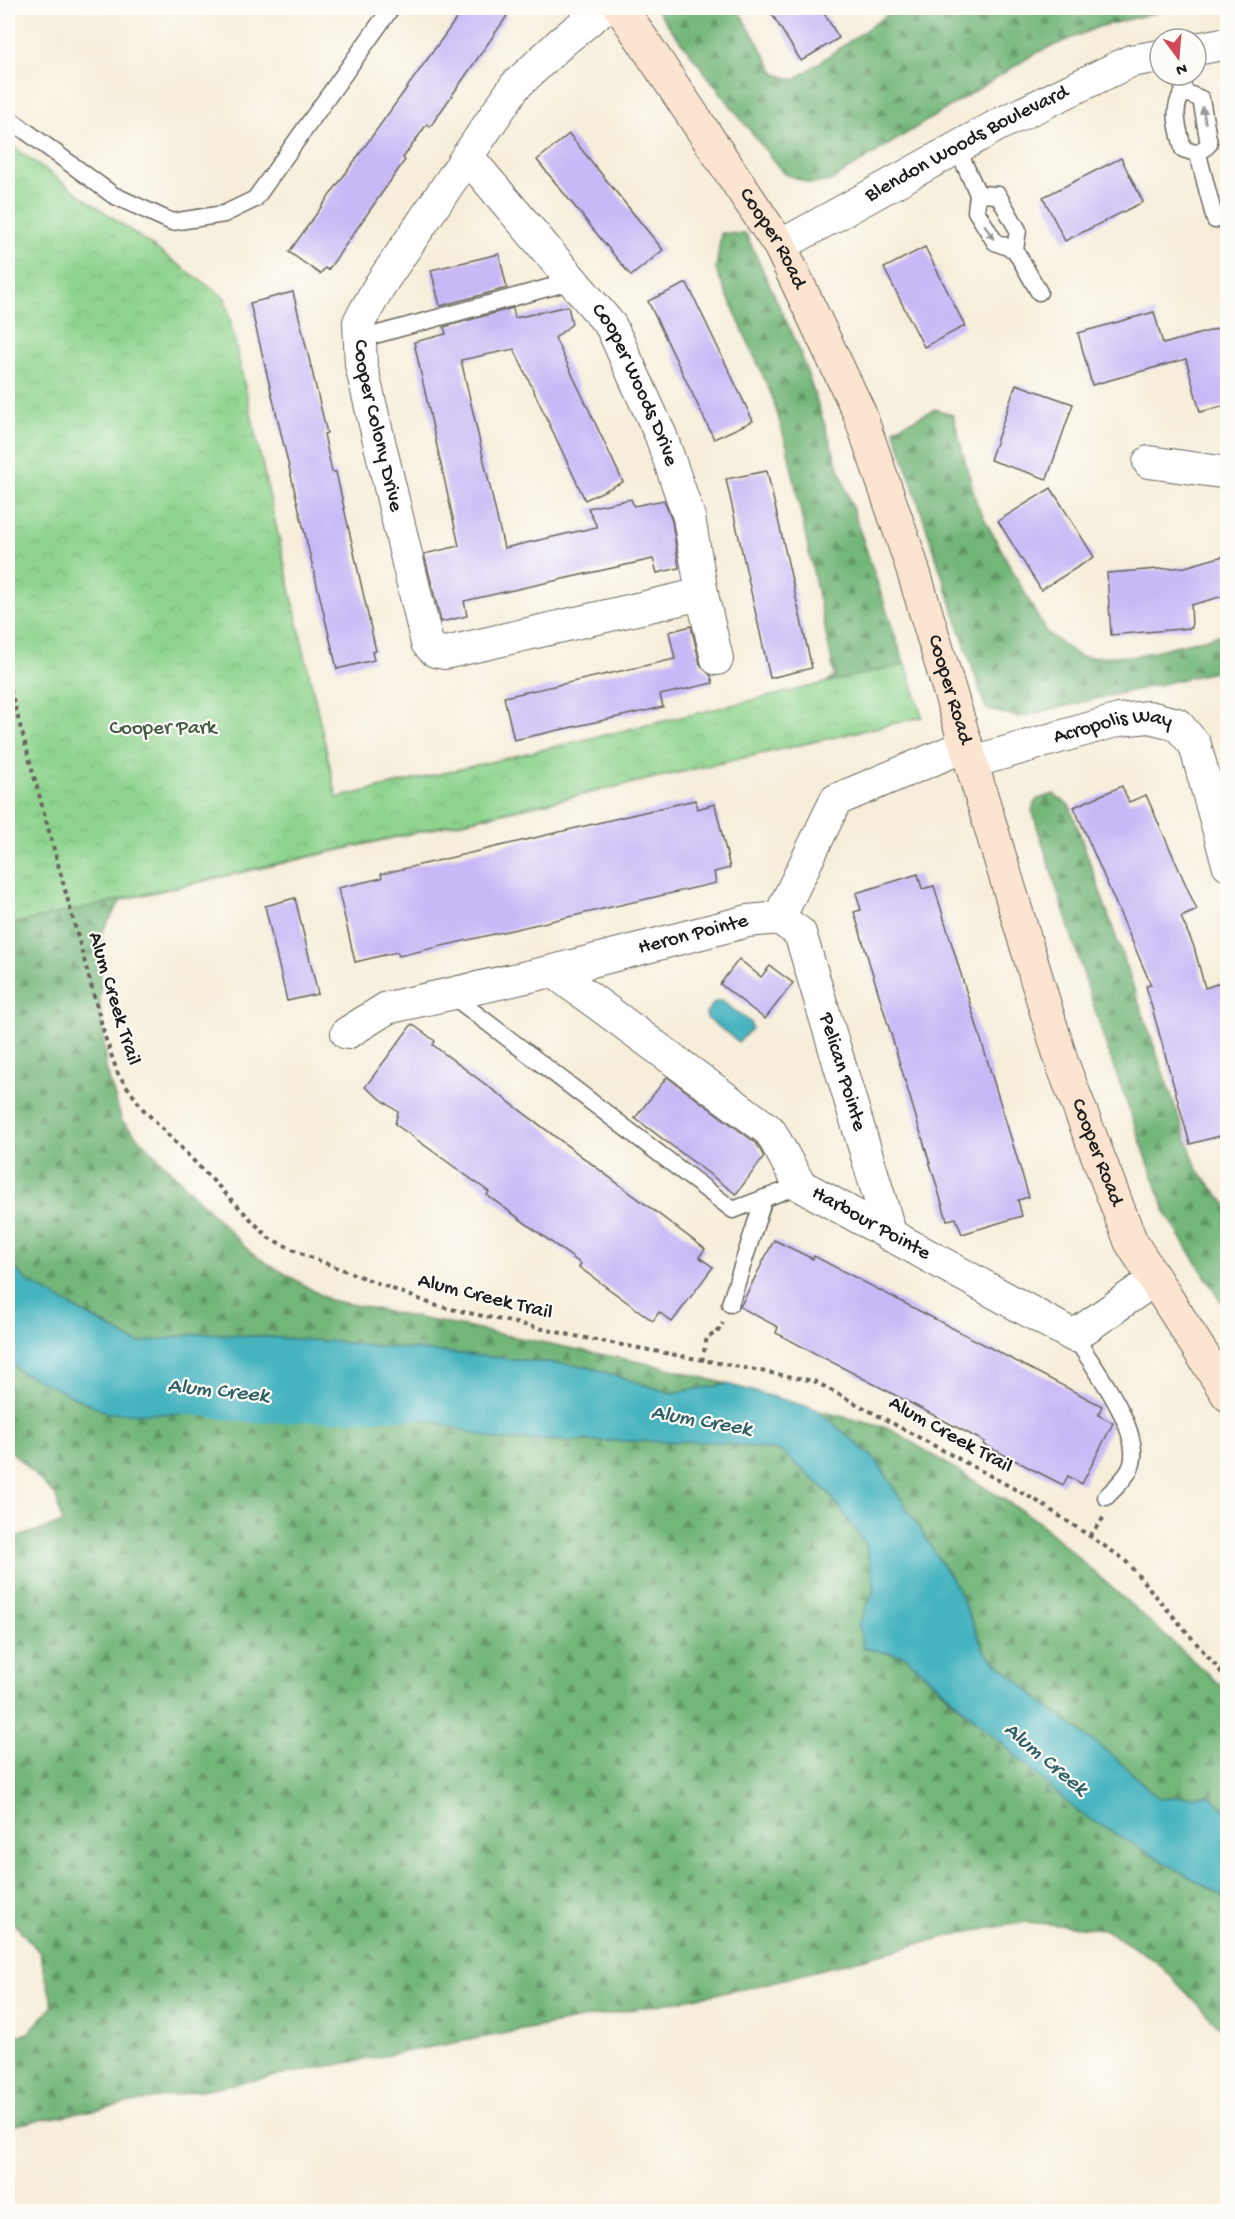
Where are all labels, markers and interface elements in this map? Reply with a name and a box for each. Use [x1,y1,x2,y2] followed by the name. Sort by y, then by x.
[1148,27,1208,87] north arrow
[1173,57,1189,79] text: N
[860,80,1074,209] street label: Blendon Woods Boulevard
[1199,105,1208,124] one-way arrow
[733,184,812,295] street label: Cooper Road
[984,224,994,241] one-way arrow
[585,298,683,471] street label: Cooper Woods Drive
[347,339,408,515] street label: Cooper Colony Drive
[921,632,978,749] street label: Cooper Road
[1051,704,1175,751] street label: Acropolis Way
[110,717,219,742] park label: Cooper Park
[636,909,752,961] street label: Heron Pointe
[81,929,145,1069] street label: Alum Creek Trail
[812,1009,872,1135] street label: Pelican Pointe
[1065,1095,1129,1211] street label: Cooper Road
[807,1181,935,1267] street label: Harbour Pointe
[415,1269,555,1327] street label: Alum Creek Trail
[166,1374,272,1410] water label: Alum Creek
[884,1392,1016,1480] street label: Alum Creek Trail
[649,1400,755,1444] water label: Alum Creek
[998,1718,1094,1804] water label: Alum Creek

